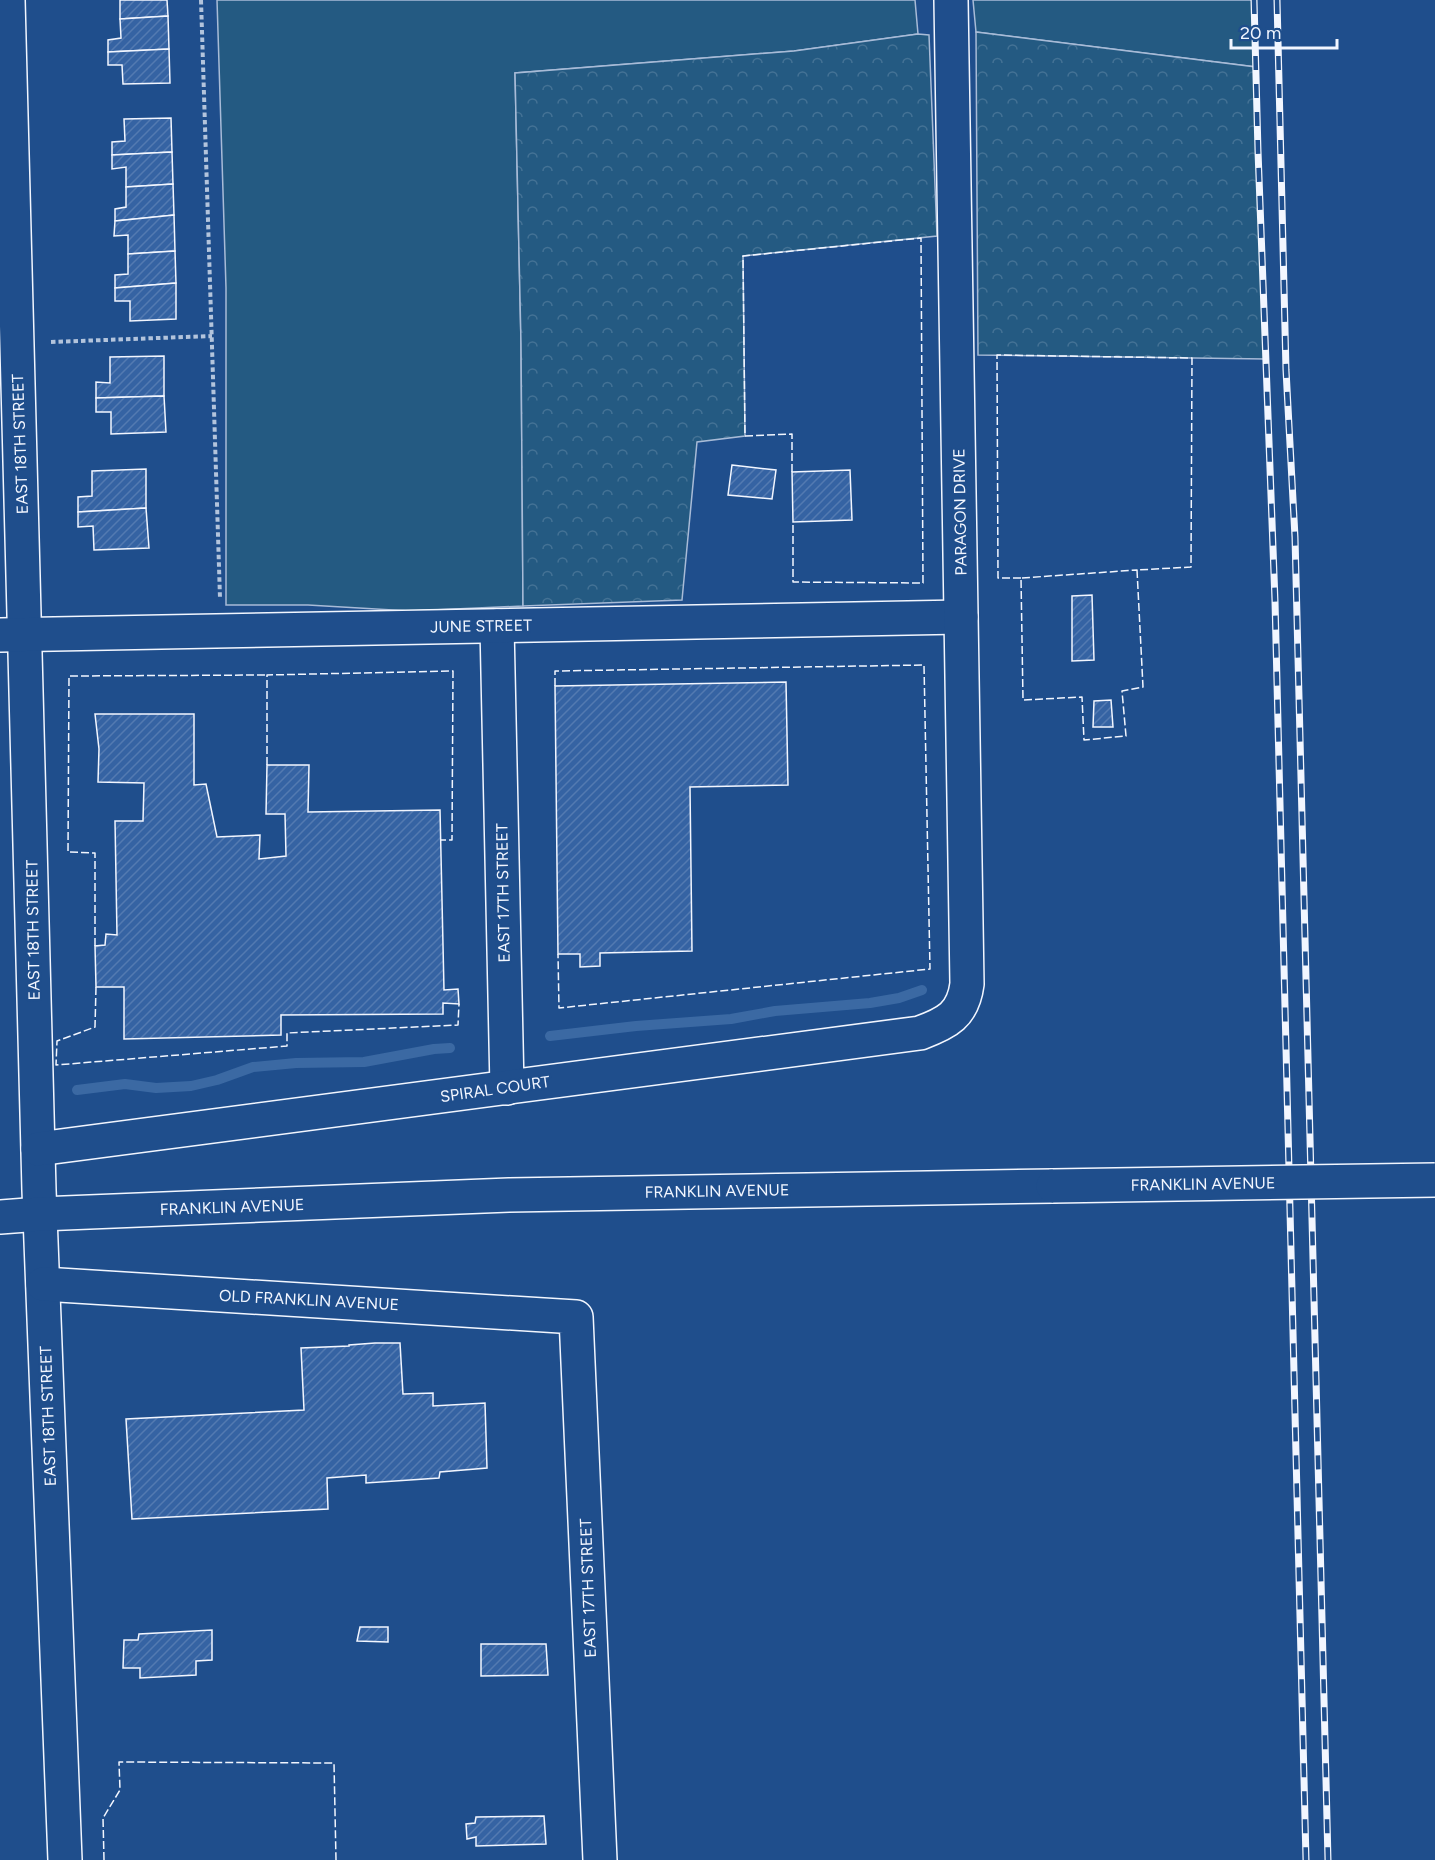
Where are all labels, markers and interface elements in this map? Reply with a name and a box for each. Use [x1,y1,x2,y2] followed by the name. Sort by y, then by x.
[1231,12,1338,50] scale bar
[1240,22,1281,44] text: 20 m
[8,373,32,515] street label: EAST 18TH STREET
[949,448,971,576] street label: PARAGON DRIVE
[430,616,532,636] street label: JUNE STREET
[492,823,514,963] street label: EAST 17TH STREET
[22,859,44,1000] street label: EAST 18TH STREET
[439,1072,551,1106] street label: SPIRAL COURT
[1131,1173,1275,1195] street label: FRANKLIN AVENUE
[645,1180,789,1202] street label: FRANKLIN AVENUE
[159,1195,305,1219] street label: FRANKLIN AVENUE
[218,1286,400,1314] street label: OLD FRANKLIN AVENUE
[36,1345,60,1487] street label: EAST 18TH STREET
[576,1518,600,1658] street label: EAST 17TH STREET

